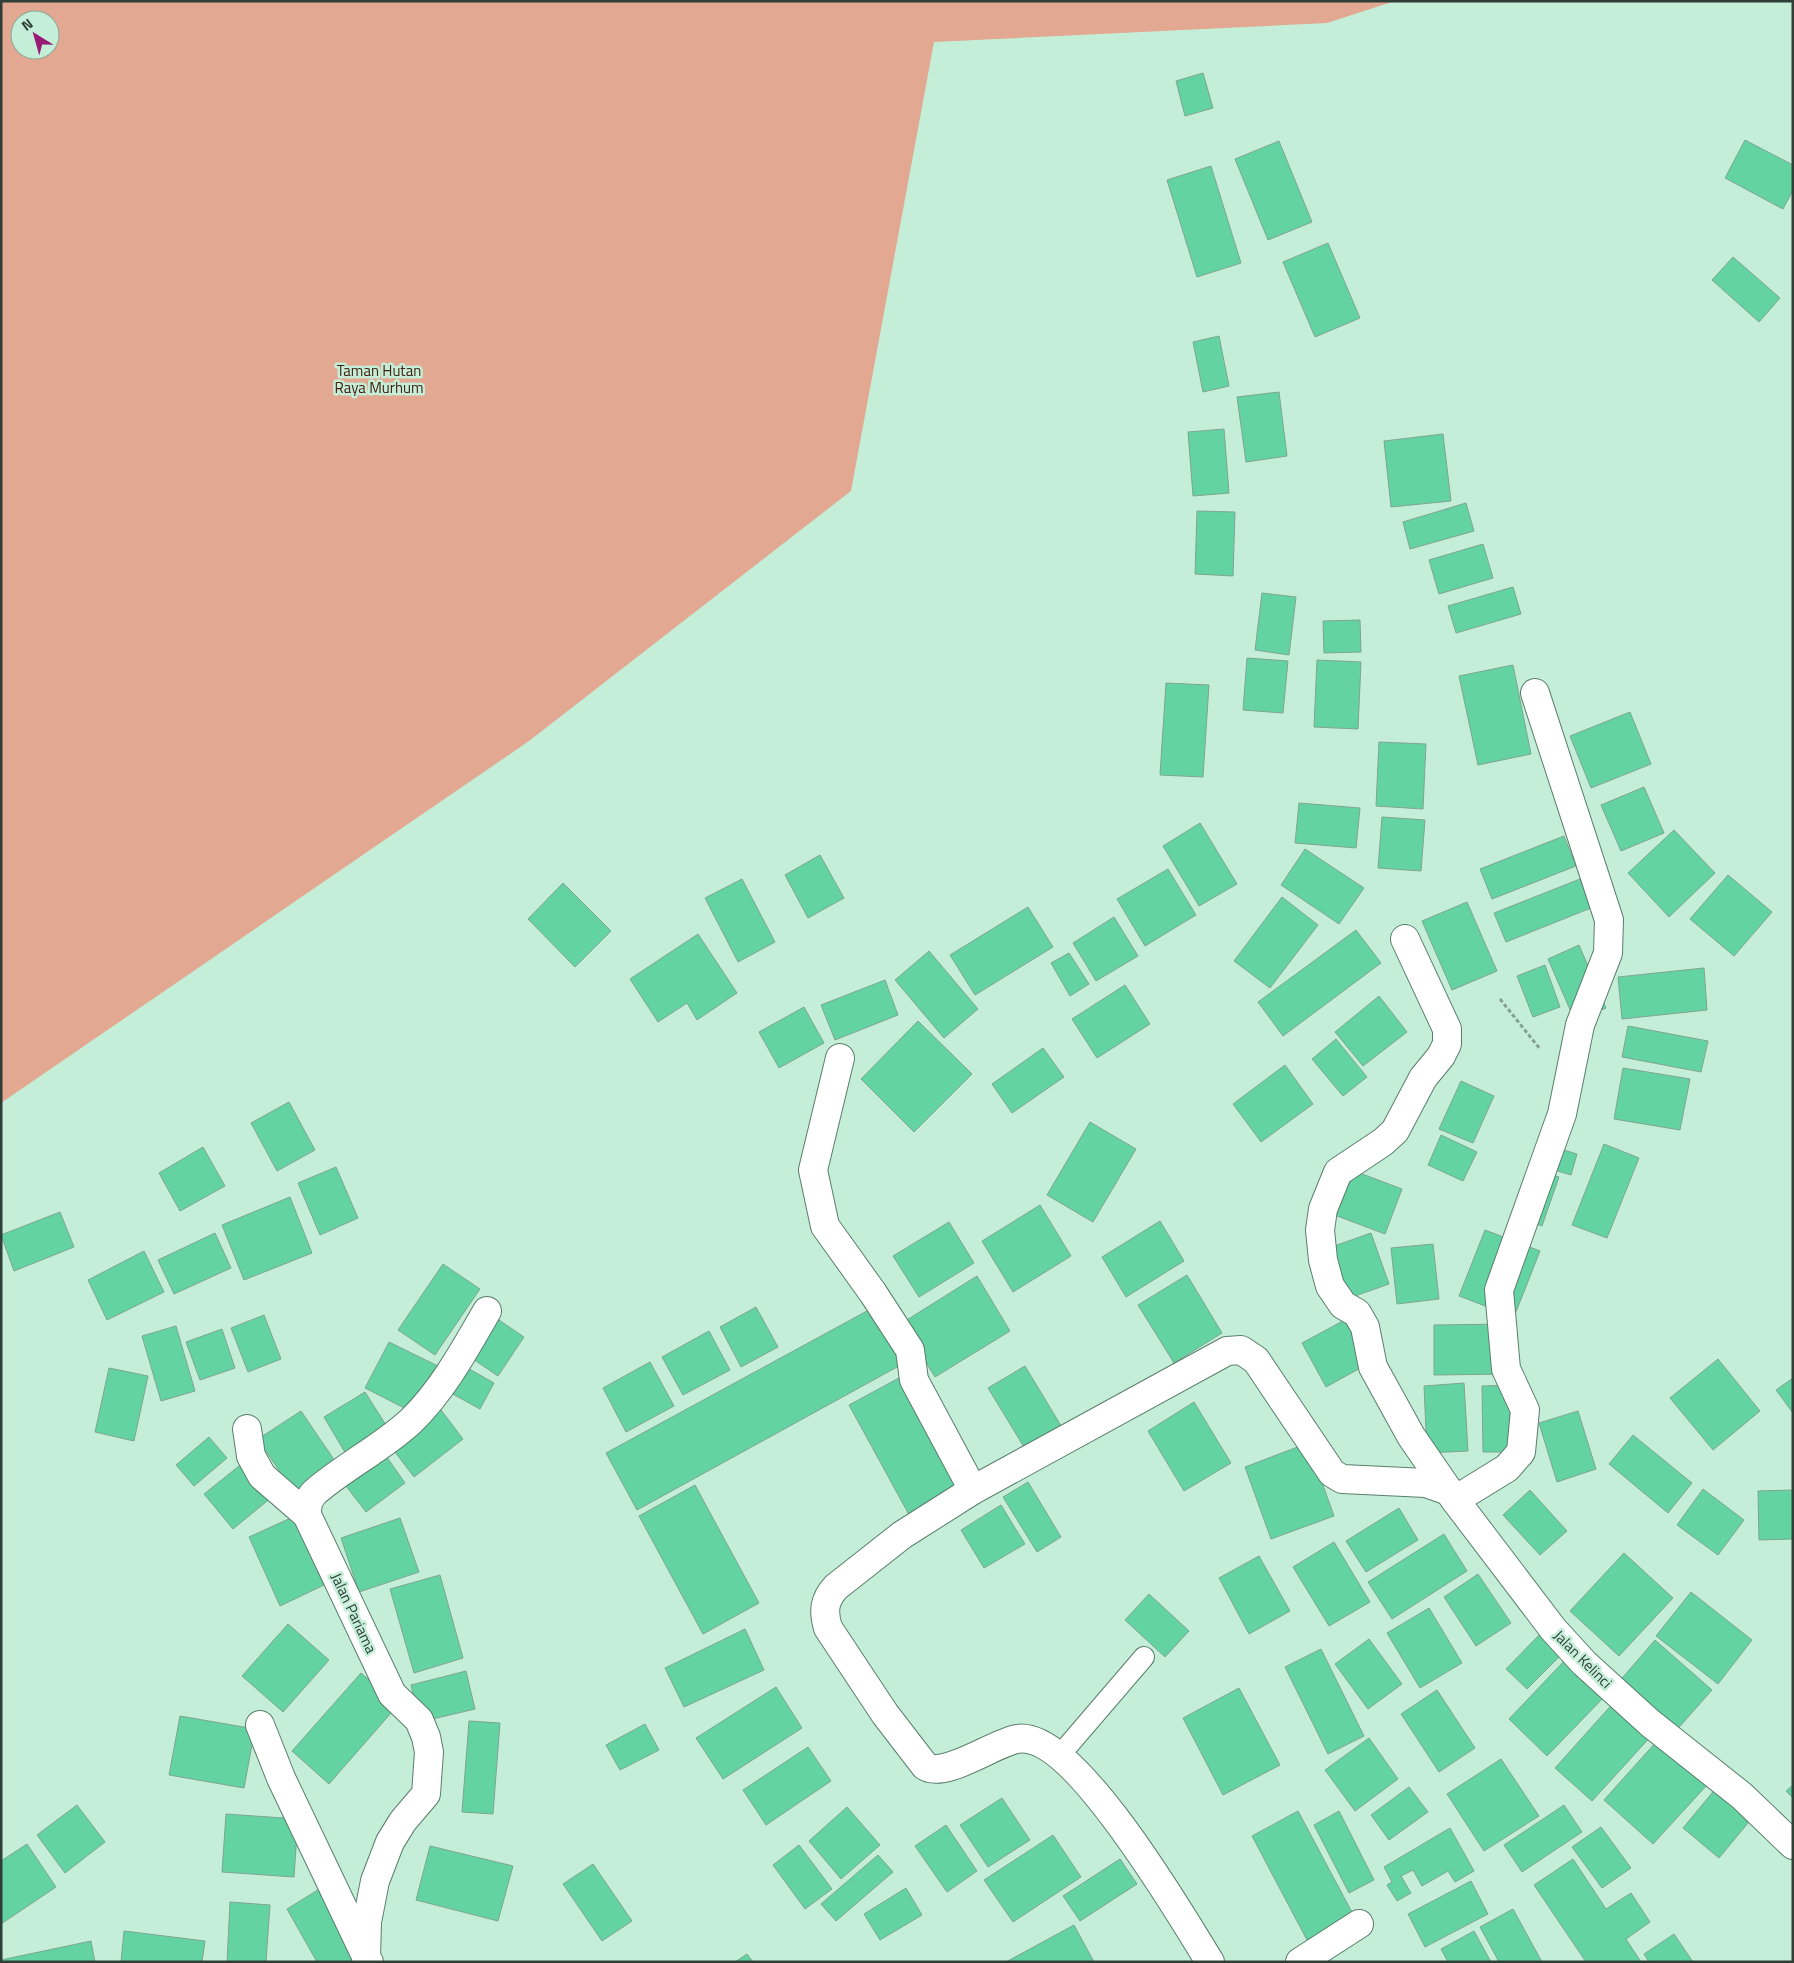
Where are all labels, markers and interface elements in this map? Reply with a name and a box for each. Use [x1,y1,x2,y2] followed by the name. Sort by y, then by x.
[10,10,60,60] north arrow
[17,13,37,36] text: N
[335,359,423,399] park label: Taman Hutan Raya Murhum
[325,1569,383,1658] street label: Jalan Pariama
[1548,1624,1618,1694] street label: Jalan Kelinci

